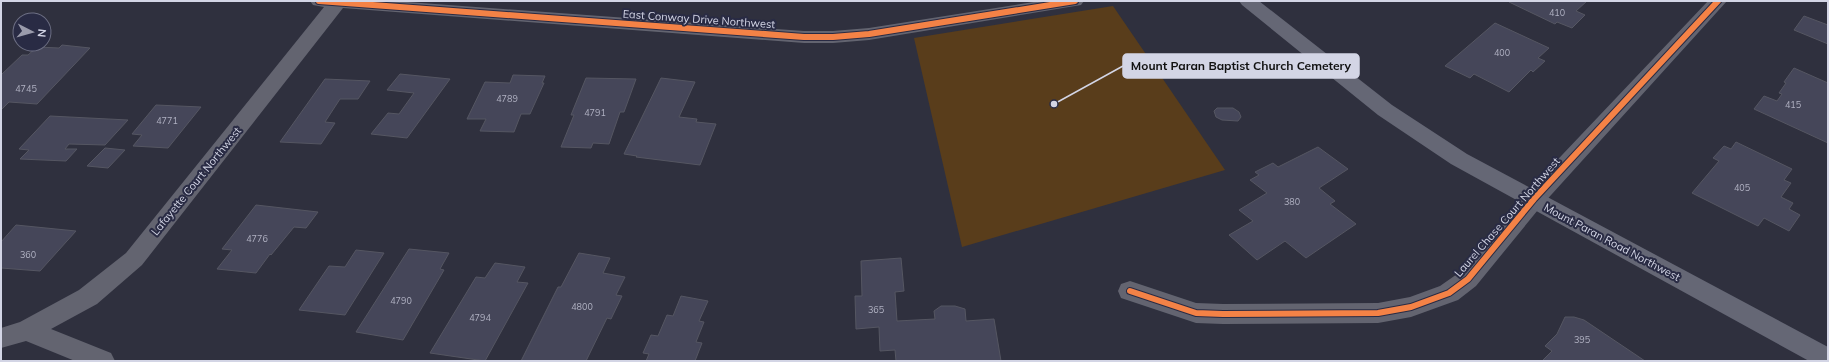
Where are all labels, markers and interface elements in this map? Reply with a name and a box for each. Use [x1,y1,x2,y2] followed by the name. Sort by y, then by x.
[622,7,776,31] street label: East Conway Drive Northwest
[1549,7,1565,18] house number: 410
[12,12,52,52] north arrow
[35,28,49,38] text: N
[1494,47,1510,58] house number: 400
[1123,54,1359,78] callout: Mount Paran Baptist Church Cemetery
[1131,58,1352,73] text: Mount Paran Baptist Church Cemetery
[15,83,37,94] house number: 4745
[496,93,518,104] house number: 4789
[1785,99,1802,110] house number: 415
[584,107,606,118] house number: 4791
[156,115,178,126] house number: 4771
[148,124,244,238] street label: Lafayette Court Northwest
[1451,154,1563,280] street label: Laurel Chase Court Northwest
[1734,182,1751,193] house number: 405
[1284,196,1300,207] house number: 380
[1542,200,1683,284] street label: Mount Paran Road Northwest
[246,233,268,244] house number: 4776
[20,249,36,260] house number: 360
[390,295,412,306] house number: 4790
[571,301,593,312] house number: 4800
[868,304,885,315] house number: 365
[469,312,491,323] house number: 4794
[1574,334,1591,345] house number: 395

